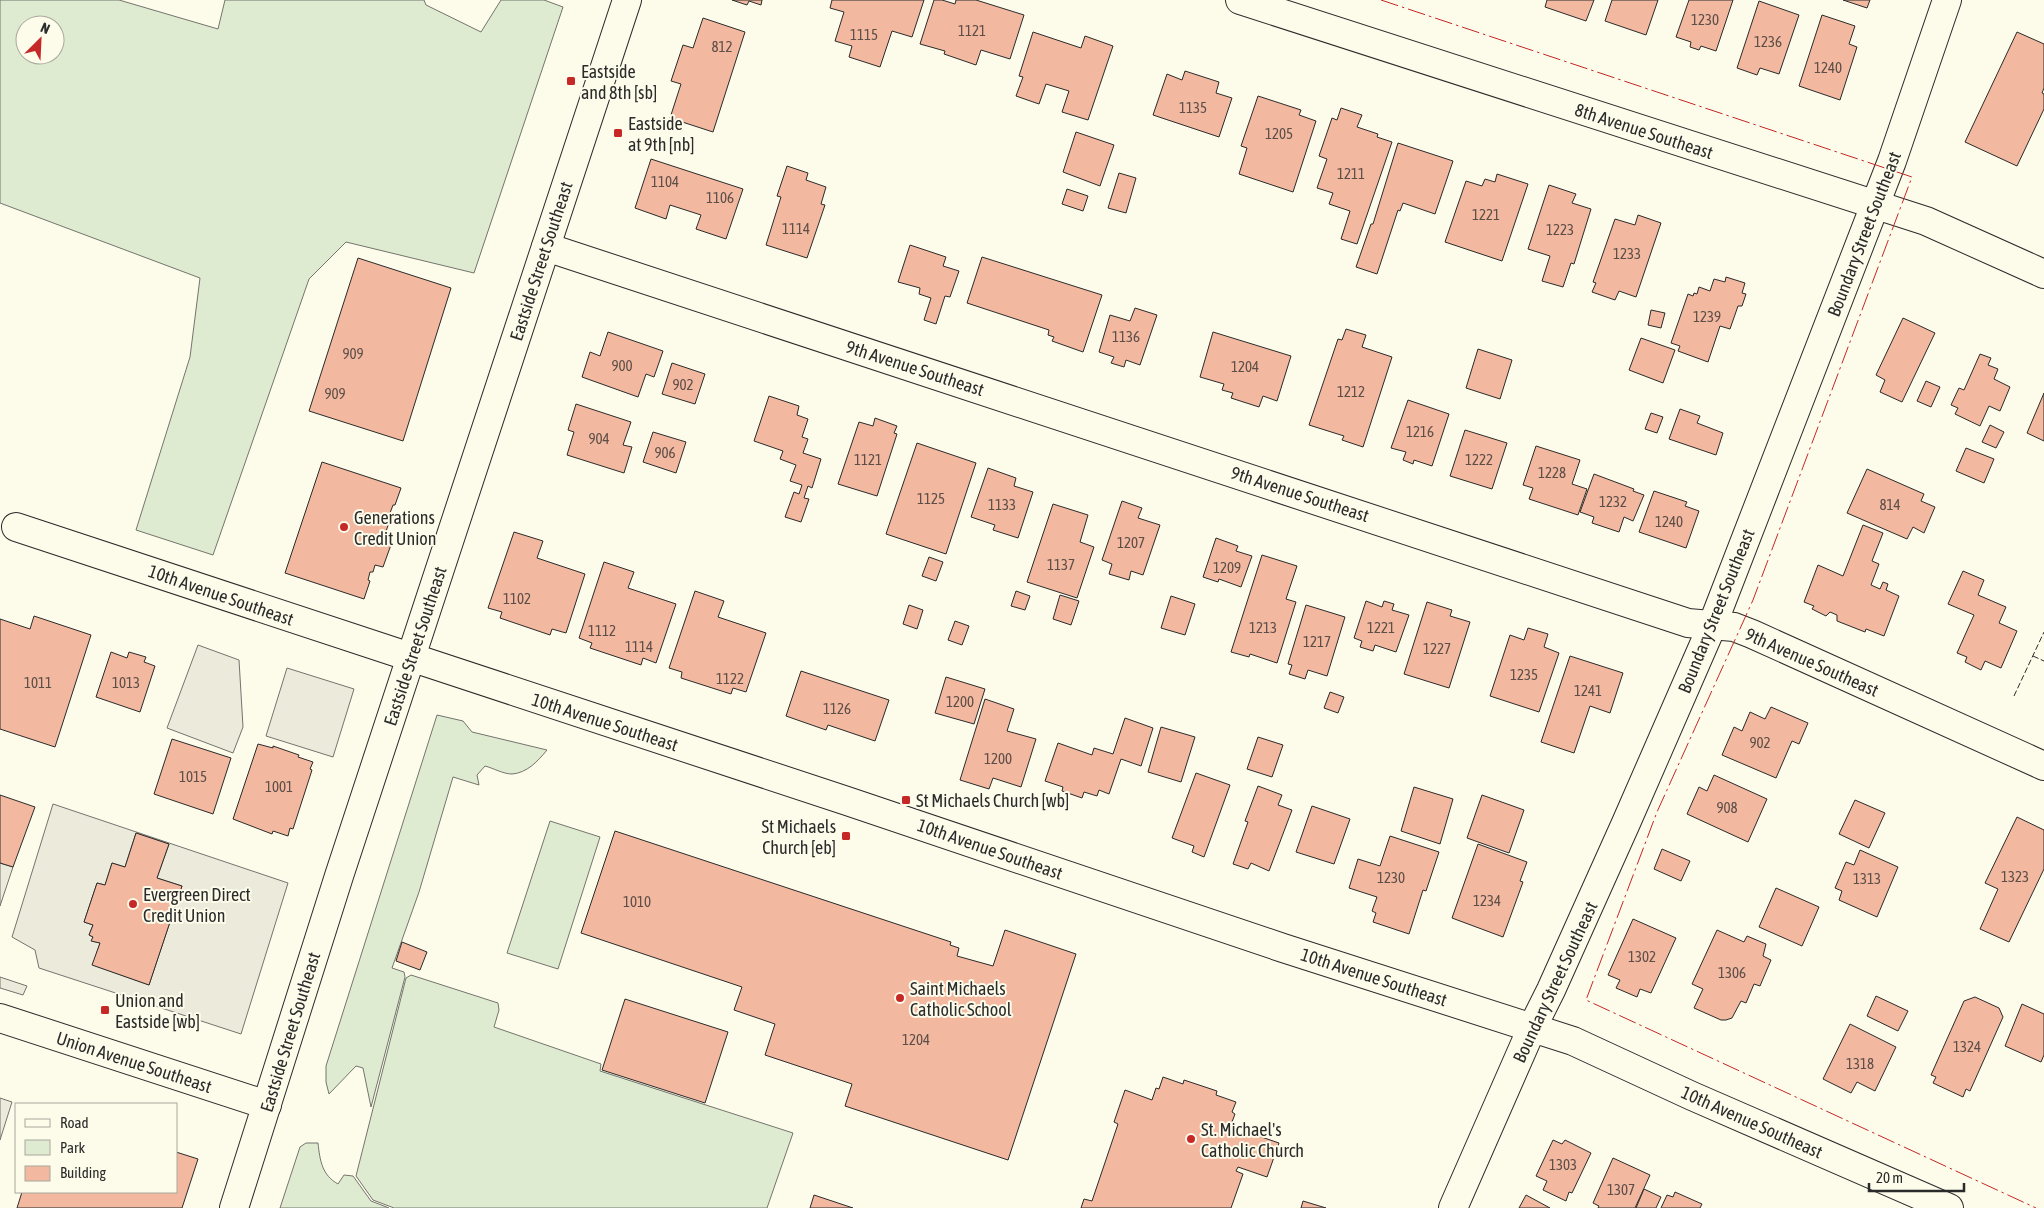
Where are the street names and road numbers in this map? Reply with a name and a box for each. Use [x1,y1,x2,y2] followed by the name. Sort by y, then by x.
[1572,99,1716,163] street label: 8th Avenue Southeast
[1823,148,1905,320] street label: Boundary Street Southeast
[505,179,577,343] street label: Eastside Street Southeast
[843,336,987,400] street label: 9th Avenue Southeast
[1228,462,1372,526] street label: 9th Avenue Southeast
[1673,526,1759,696] street label: Boundary Street Southeast
[146,560,296,630] street label: 10th Avenue Southeast
[379,564,451,728] street label: Eastside Street Southeast
[1742,623,1882,701] street label: 9th Avenue Southeast
[529,688,681,756] street label: 10th Avenue Southeast
[915,814,1065,884] street label: 10th Avenue Southeast
[1508,898,1602,1066] street label: Boundary Street Southeast
[1298,943,1450,1011] street label: 10th Avenue Southeast
[256,950,324,1114] street label: Eastside Street Southeast
[54,1027,214,1097] street label: Union Avenue Southeast
[1678,1081,1826,1163] street label: 10th Avenue Southeast

